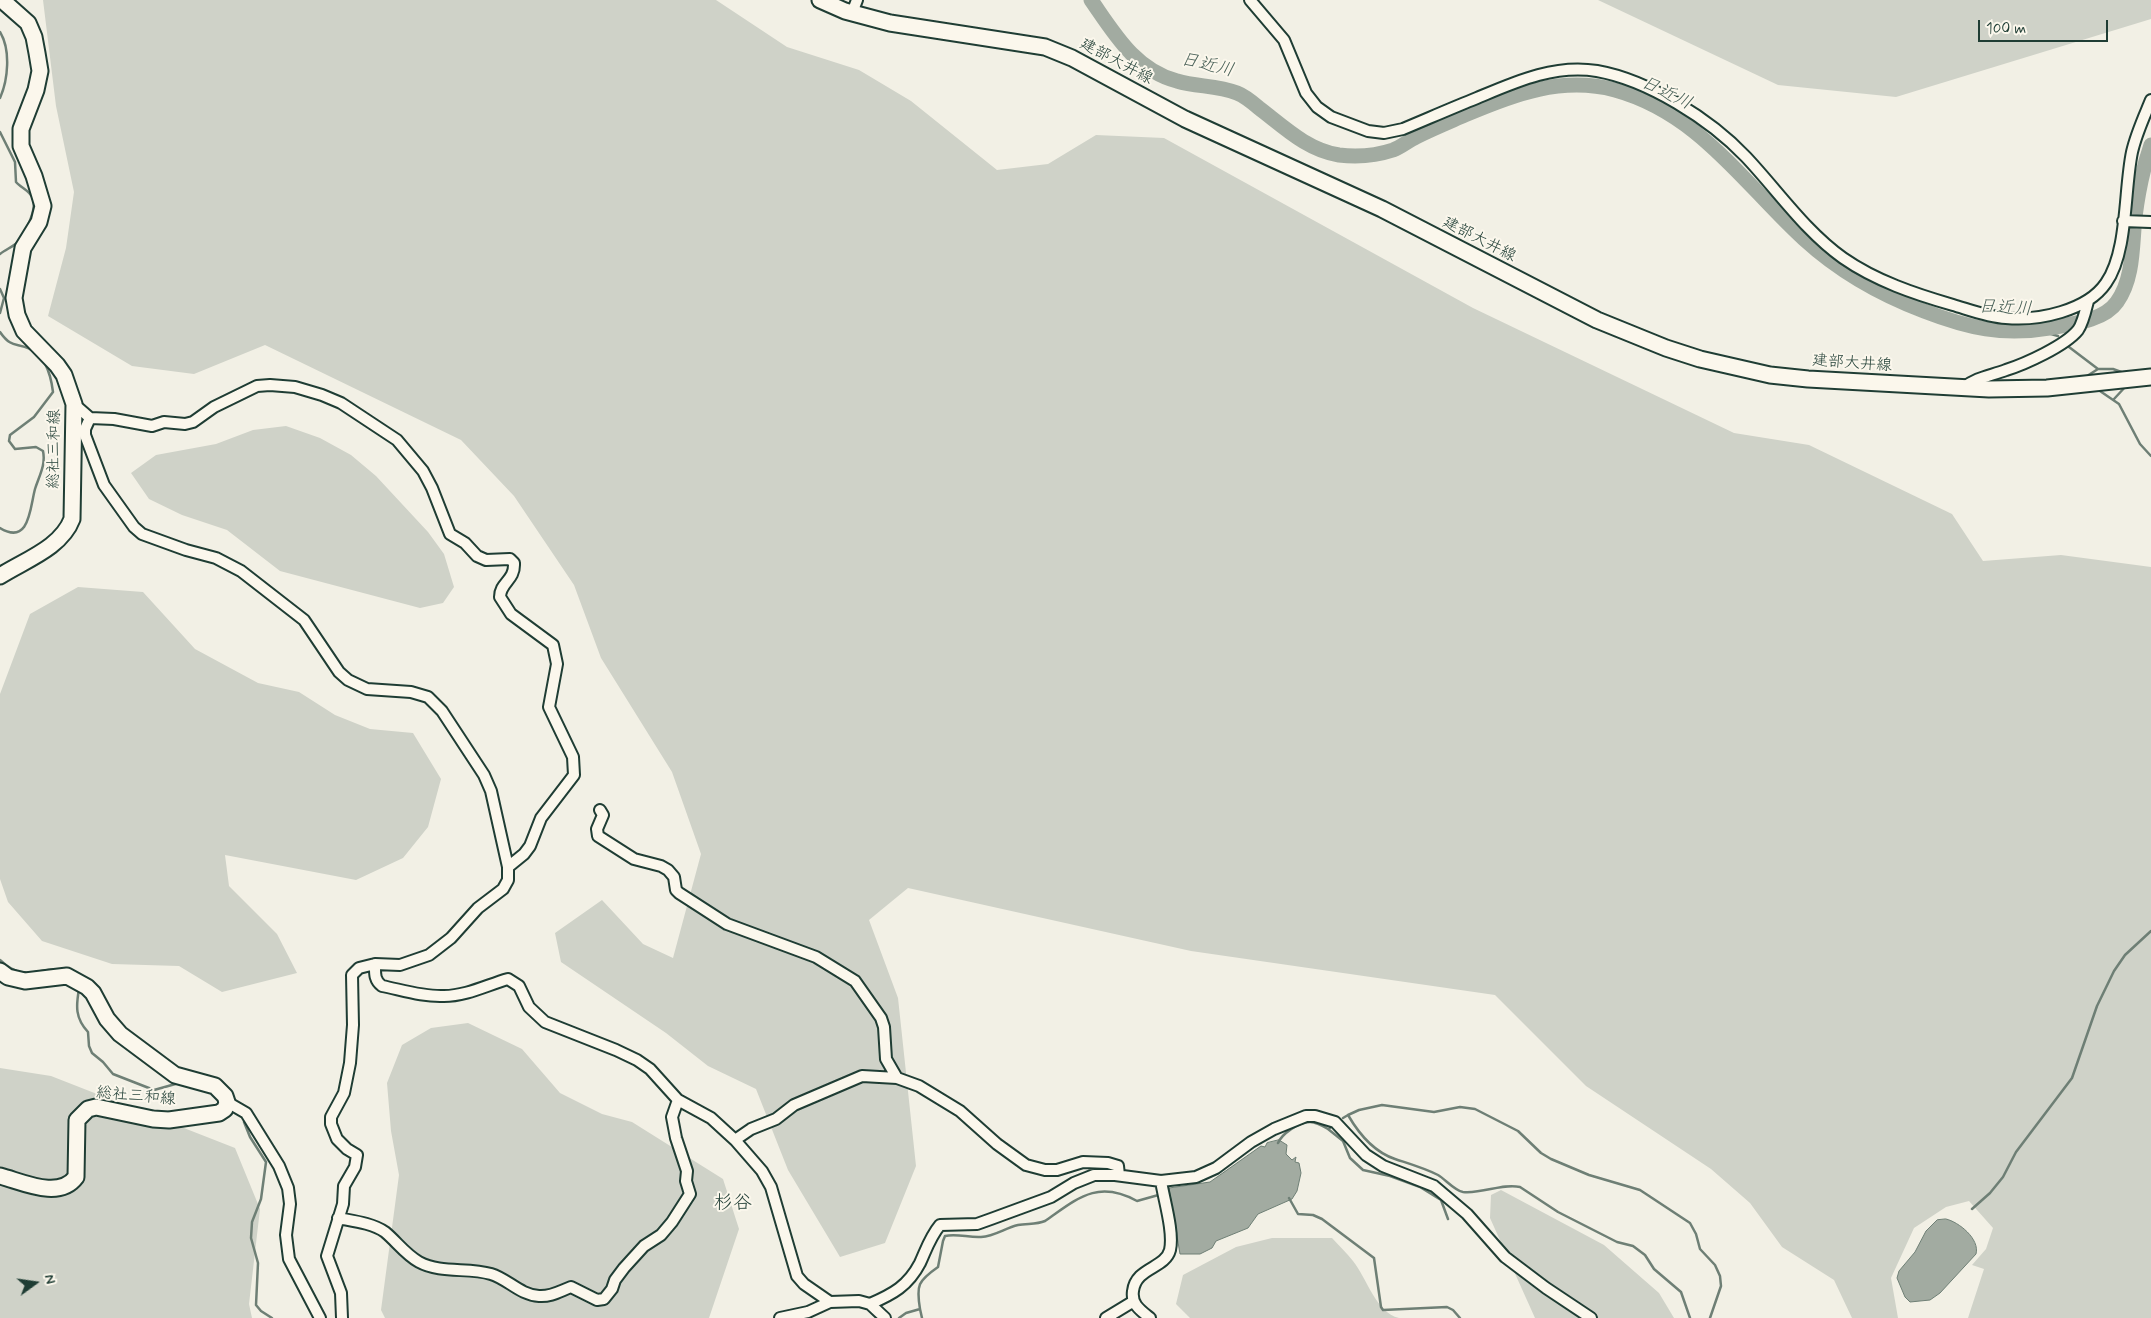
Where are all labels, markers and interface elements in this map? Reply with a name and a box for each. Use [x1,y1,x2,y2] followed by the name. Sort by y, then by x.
[1981,10,2111,42] scale bar
[1986,19,2026,39] text: 100 m
[1076,35,1156,89] street label: 建部大井線
[1178,49,1236,83] water label: 日近川
[1637,72,1695,116] water label: 日近川
[1439,213,1519,267] street label: 建部大井線
[1977,297,2033,321] water label: 日近川
[1811,352,1893,376] street label: 建部大井線
[45,409,65,489] street label: 総社三和線
[95,1084,177,1110] street label: 総社三和線
[714,1193,752,1215] district label: 杉谷
[10,1258,60,1308] north arrow
[40,1273,59,1286] text: N

